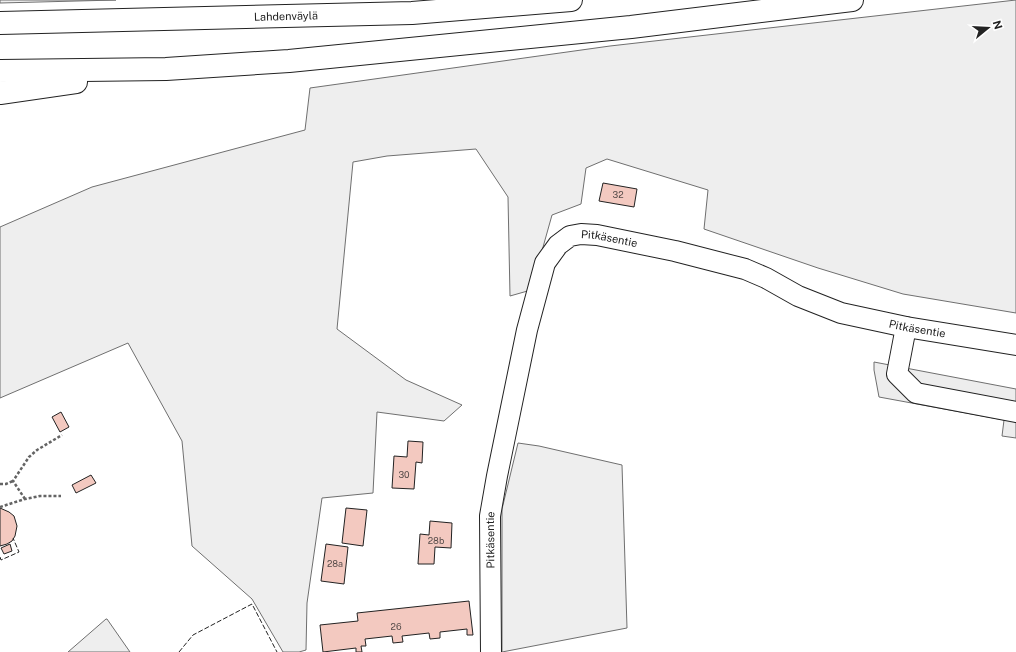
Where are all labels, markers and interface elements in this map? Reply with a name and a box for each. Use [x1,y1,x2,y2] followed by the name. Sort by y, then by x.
[968,8,1008,48] north arrow
[254,9,318,23] street label: Lahdenväylä
[990,19,1005,31] text: N
[612,189,624,200] house number: 32
[581,228,639,249] street label: Pitkäsentie
[888,317,946,339] street label: Pitkäsentie
[398,469,410,480] house number: 30
[484,510,497,569] street label: Pitkäsentie
[428,535,444,546] house number: 28b
[327,558,343,569] house number: 28a
[391,621,402,632] house number: 26

